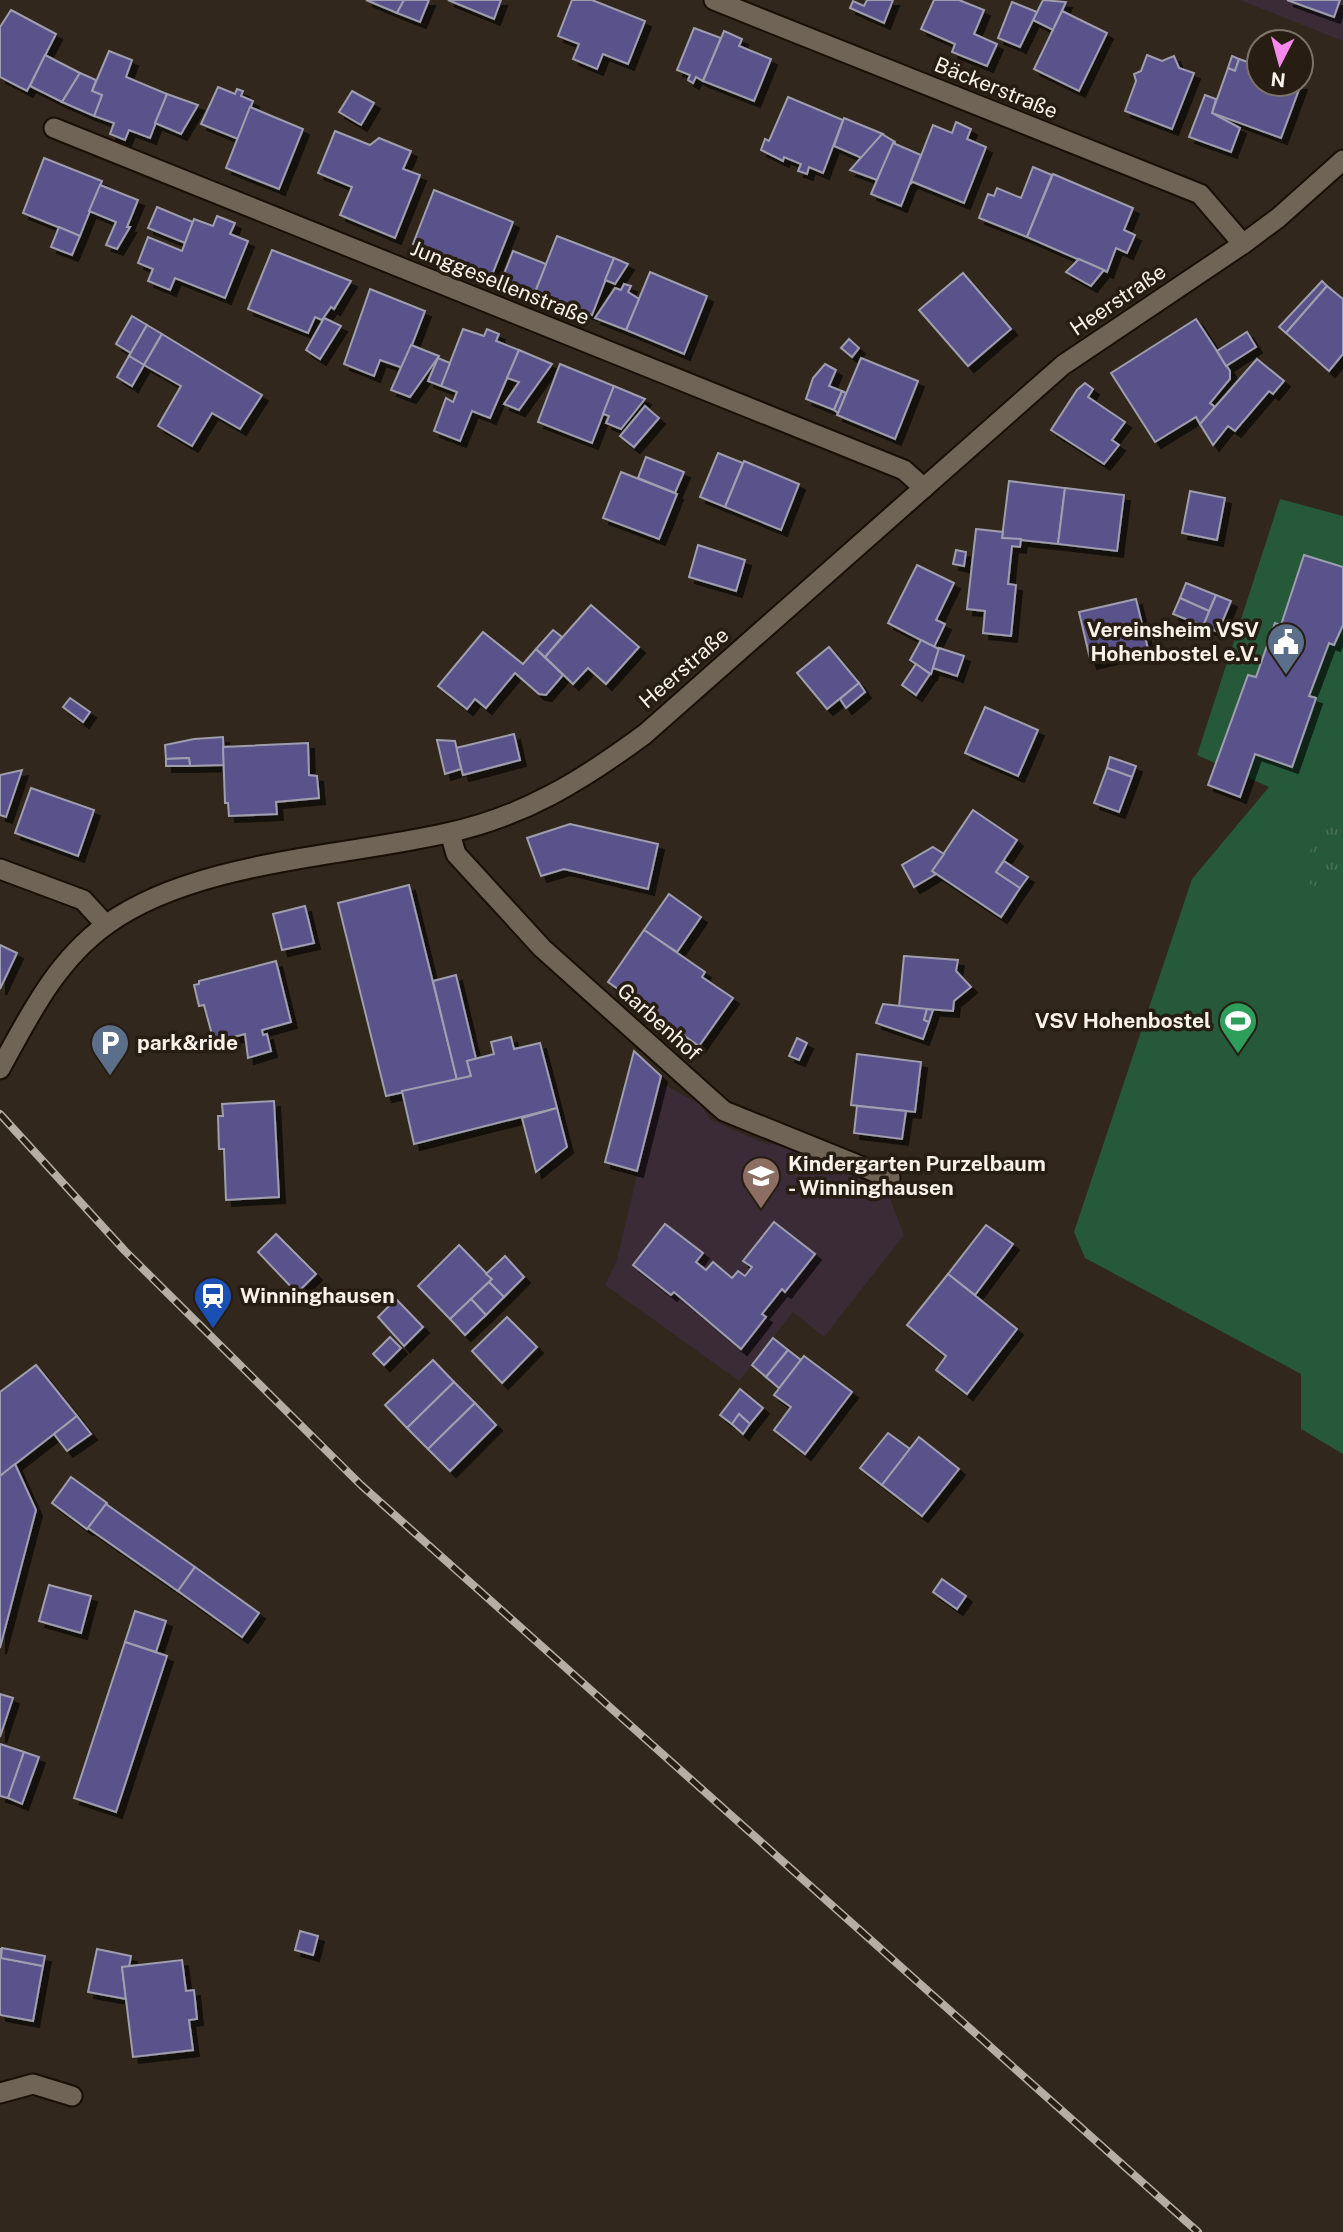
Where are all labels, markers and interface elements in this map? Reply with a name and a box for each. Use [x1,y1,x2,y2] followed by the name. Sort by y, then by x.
[1245,28,1315,98] north arrow
[931,51,1061,124] street label: Bäckerstraße
[1270,68,1287,92] text: N
[407,235,593,330] street label: Junggesellenstraße
[1065,258,1170,341] street label: Heerstraße
[1087,617,1259,666] place label: Vereinsheim VSV Hohenbostel e.V.
[1265,621,1307,676] public building icon: Vereinsheim VSV Hohenbostel e.V.
[634,622,733,713] street label: Heerstraße
[612,978,706,1066] street label: Garbenhof
[1217,1000,1259,1055] sports icon: VSV Hohenbostel
[1035,1008,1211,1033] place label: VSV Hohenbostel
[89,1022,131,1077] parking icon: park&ride
[137,1030,238,1055] place label: park&ride
[788,1151,1046,1200] place label: Kindergarten Purzelbaum - Winninghausen
[740,1155,782,1210] school or university icon: Kindergarten Purzelbaum - Winninghausen
[192,1275,234,1330] station icon: Winninghausen
[240,1283,395,1308] place label: Winninghausen

